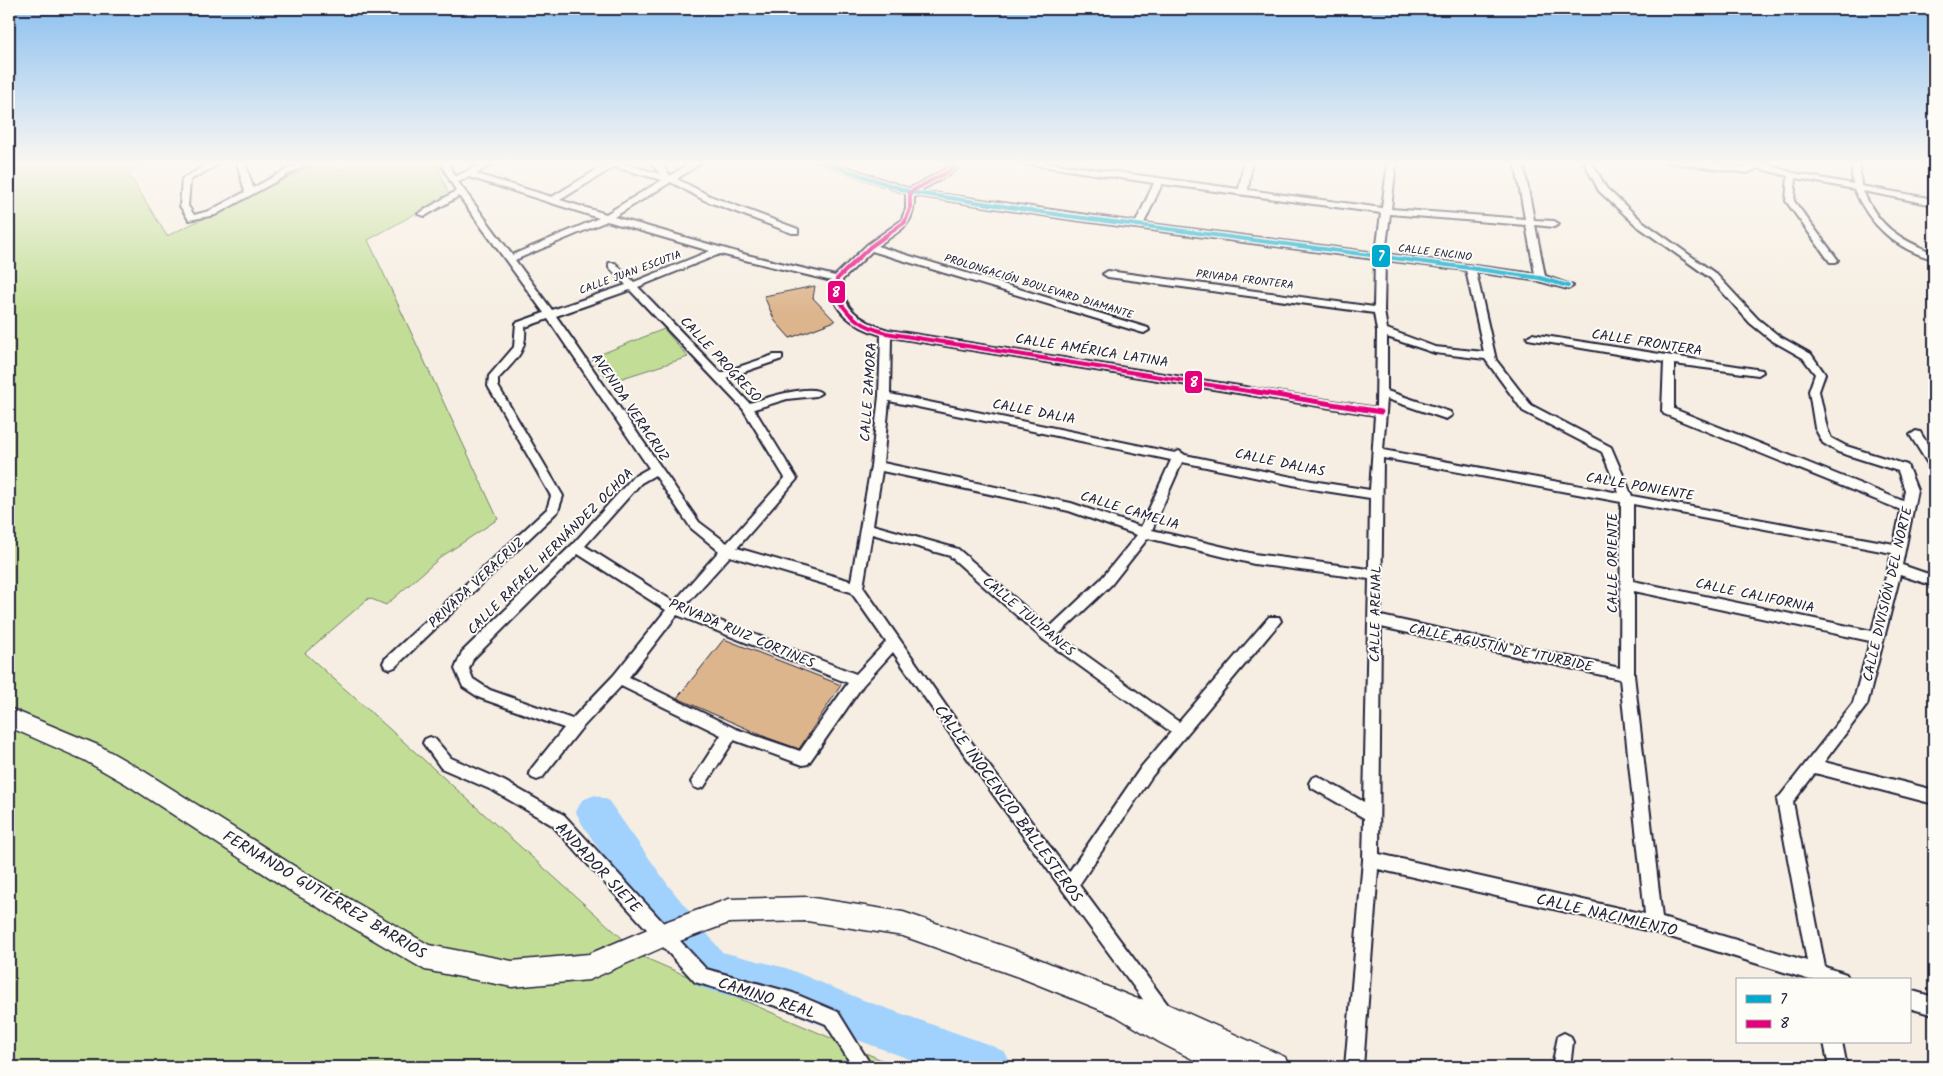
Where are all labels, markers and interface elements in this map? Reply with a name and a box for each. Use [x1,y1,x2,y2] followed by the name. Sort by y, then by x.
[1397,240,1473,266] street label: CALLE ENCINO
[1371,244,1391,268] line badge: 7
[577,246,684,300] street label: CALLE JUAN ESCUTIA
[1378,246,1385,268] text: 7
[942,250,1136,325] street label: PROLONGACIÓN BOULEVARD DIAMANTE
[1195,265,1295,295] street label: PRIVADA FRONTERA
[827,280,846,304] line badge: 8
[832,282,841,304] text: 8
[674,311,767,408] street label: CALLE PROGRESO
[1590,323,1704,363] street label: CALLE FRONTERA
[1014,328,1170,374] street label: CALLE AMÉRICA LATINA
[855,342,883,442] street label: CALLE ZAMORA
[586,349,675,466] street label: AVENIDA VERACRUZ
[1184,370,1203,394] line badge: 8
[1190,372,1199,394] text: 8
[990,393,1077,431] street label: CALLE DALIA
[1233,443,1327,483] street label: CALLE DALIAS
[462,463,639,640] street label: CALLE RAFAEL HERNÁNDEZ OCHOA
[1584,467,1696,507] street label: CALLE PONIENTE
[1077,485,1182,536] street label: CALLE CAMELIA
[1857,504,1919,684] street label: CALLE DIVISIÓN DEL NORTE
[1602,512,1624,613] street label: CALLE ORIENTE
[423,532,530,633] street label: PRIVADA VERACRUZ
[1364,566,1388,662] street label: CALLE ARENAL
[977,571,1080,663] street label: CALLE TULIPANES
[1693,573,1816,619] street label: CALLE CALIFORNIA
[665,593,818,675] street label: PRIVADA RUIZ CORTINES
[1407,618,1596,678] street label: CALLE AGUSTÍN DE ITURBIDE
[927,700,1089,909] street label: CALLE INOCENCIO BALLESTEROS
[549,817,647,920] street label: ANDADOR SIETE
[218,824,431,966] street label: FERNANDO GUTIÉRREZ BARRIOS
[1534,887,1680,944] street label: CALLE NACIMIENTO
[715,971,818,1026] street label: CAMINO REAL
[1736,978,1910,1044] legend
[1780,988,1788,1012] text: 7
[1780,1012,1790,1036] text: 8

